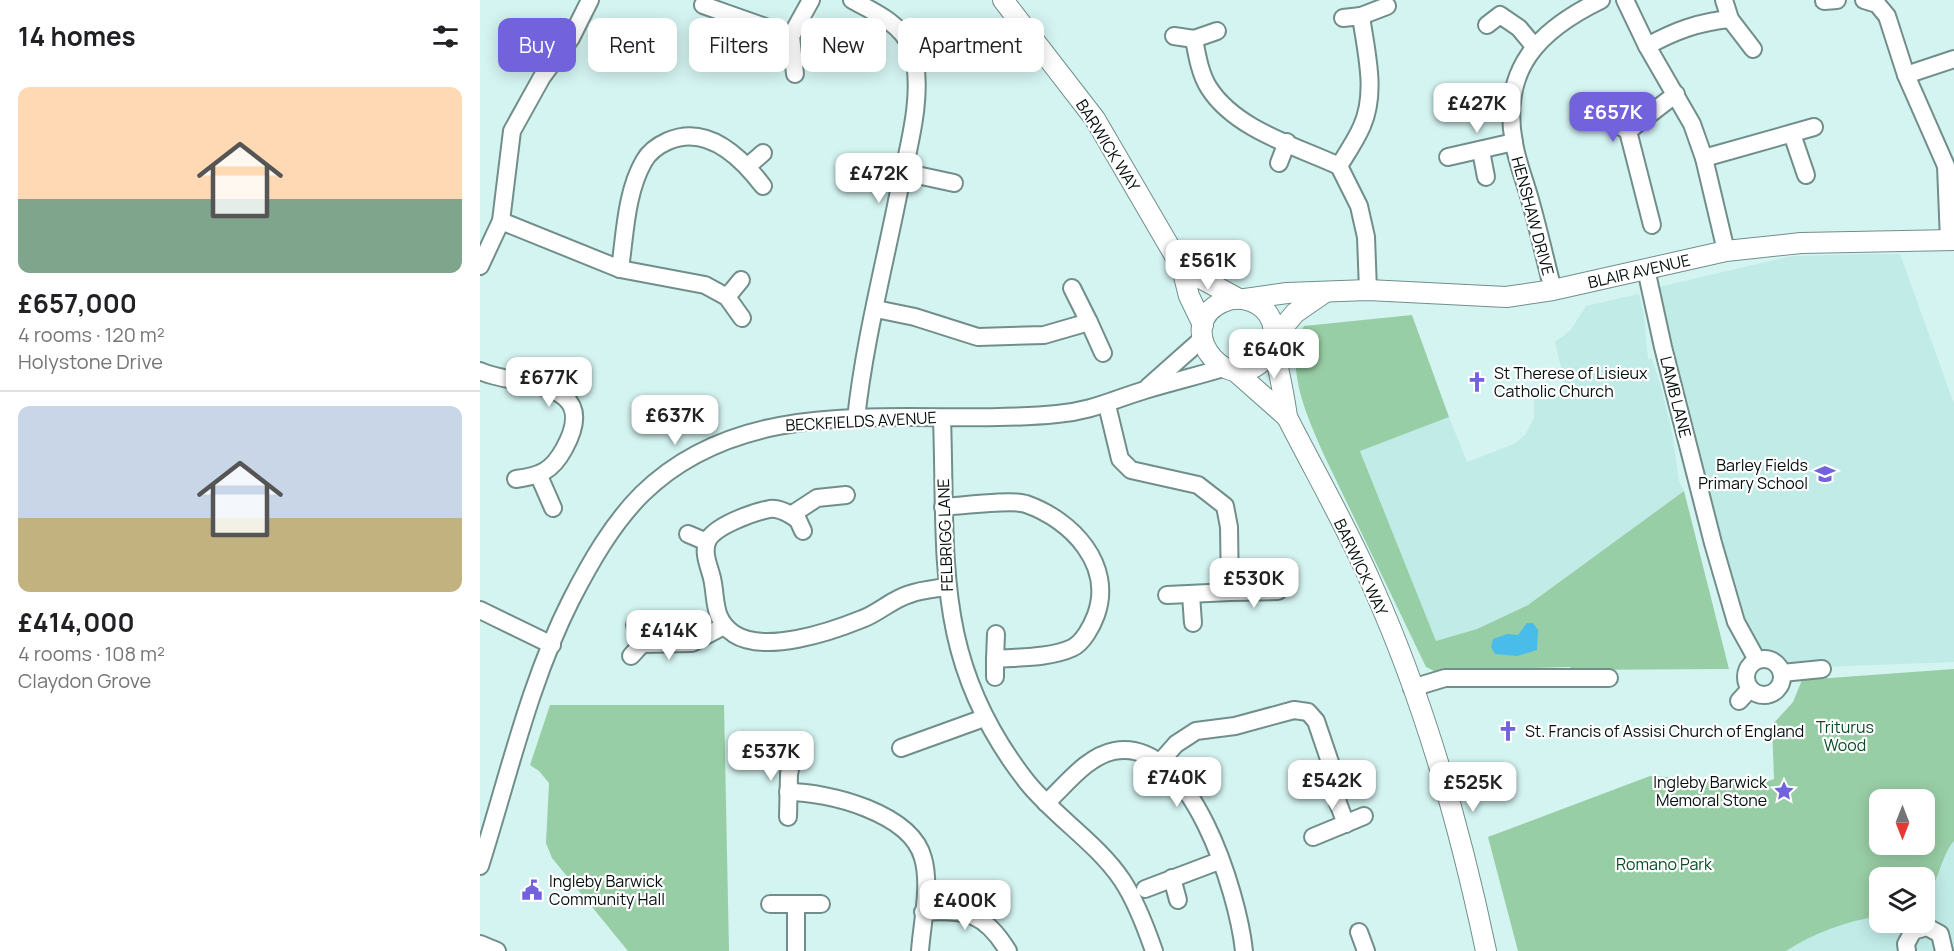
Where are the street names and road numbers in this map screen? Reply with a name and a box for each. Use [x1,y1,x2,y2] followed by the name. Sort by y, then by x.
[1071,95,1145,195] street label: BARWICK WAY
[1507,154,1559,278] street label: HENSHAW DRIVE
[1586,249,1692,293] street label: BLAIR AVENUE
[1655,354,1697,440] street label: LAMB LANE
[785,406,937,436] street label: BECKFIELDS AVENUE
[932,478,958,592] street label: FELBRIGG LANE
[1329,515,1393,619] street label: BARWICK WAY

